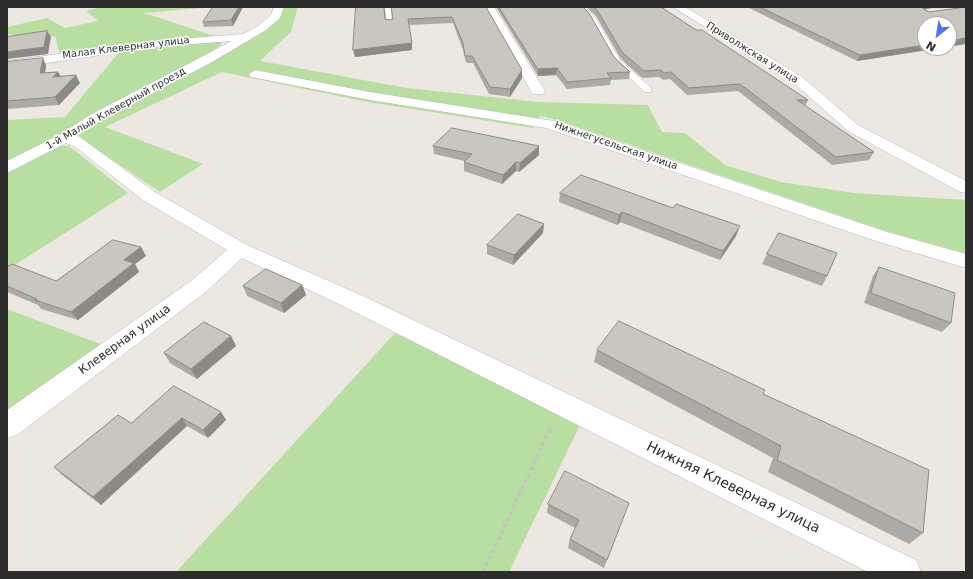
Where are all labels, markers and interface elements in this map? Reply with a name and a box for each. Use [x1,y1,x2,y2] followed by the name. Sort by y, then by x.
[917,16,957,56] north arrow
[704,20,800,86] street label: Приволжская улица
[62,34,190,62] street label: Малая Клеверная улица
[924,38,938,54] text: N
[44,65,188,153] street label: 1-й Малый Клеверный проезд
[553,119,679,173] street label: Нижнегусельская улица
[76,302,174,378] street label: Клеверная улица
[643,439,823,537] street label: Нижняя Клеверная улица

